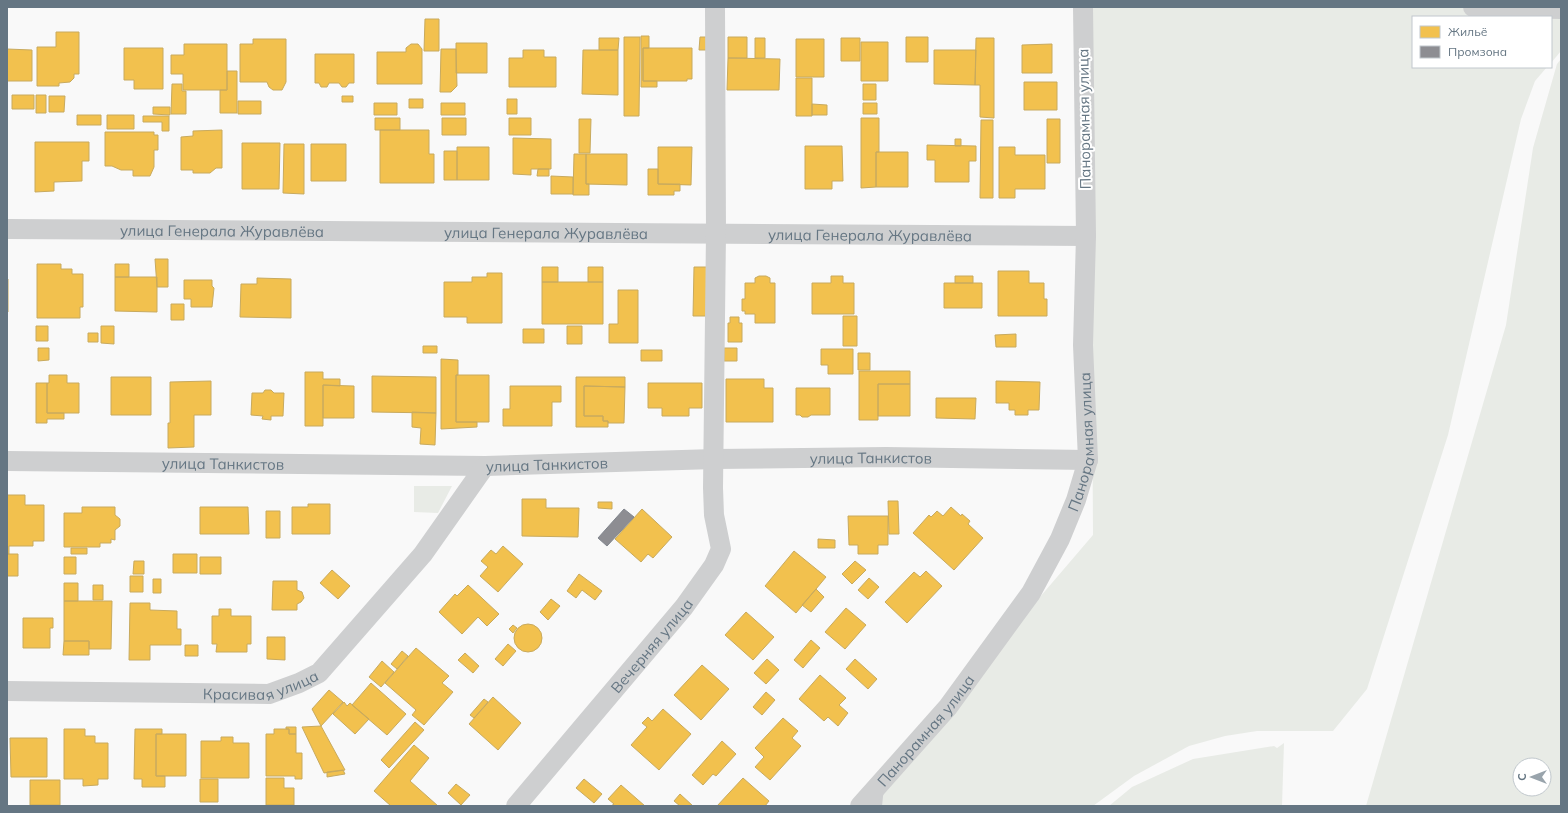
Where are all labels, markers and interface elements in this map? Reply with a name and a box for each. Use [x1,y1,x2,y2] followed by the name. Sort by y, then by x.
[1412,16,1552,68] legend
[1448,24,1488,39] text: Жильё
[1448,44,1507,59] text: Промзона
[1073,49,1095,189] street label: Панорамная улица
[120,220,324,241] street label: улица Генерала Журавлёва
[444,222,648,243] street label: улица Генерала Журавлёва
[768,224,972,245] street label: улица Генерала Журавлёва
[1063,372,1098,514] street label: Панорамная улица
[810,447,932,467] street label: улица Танкистов
[162,453,284,473] street label: улица Танкистов
[486,453,608,475] street label: улица Танкистов
[606,595,697,697] street label: Вечерняя улица
[203,666,321,704] street label: Красивая улица
[873,671,978,790] street label: Панорамная улица
[1512,757,1552,797] north arrow
[1515,773,1529,781] text: С

